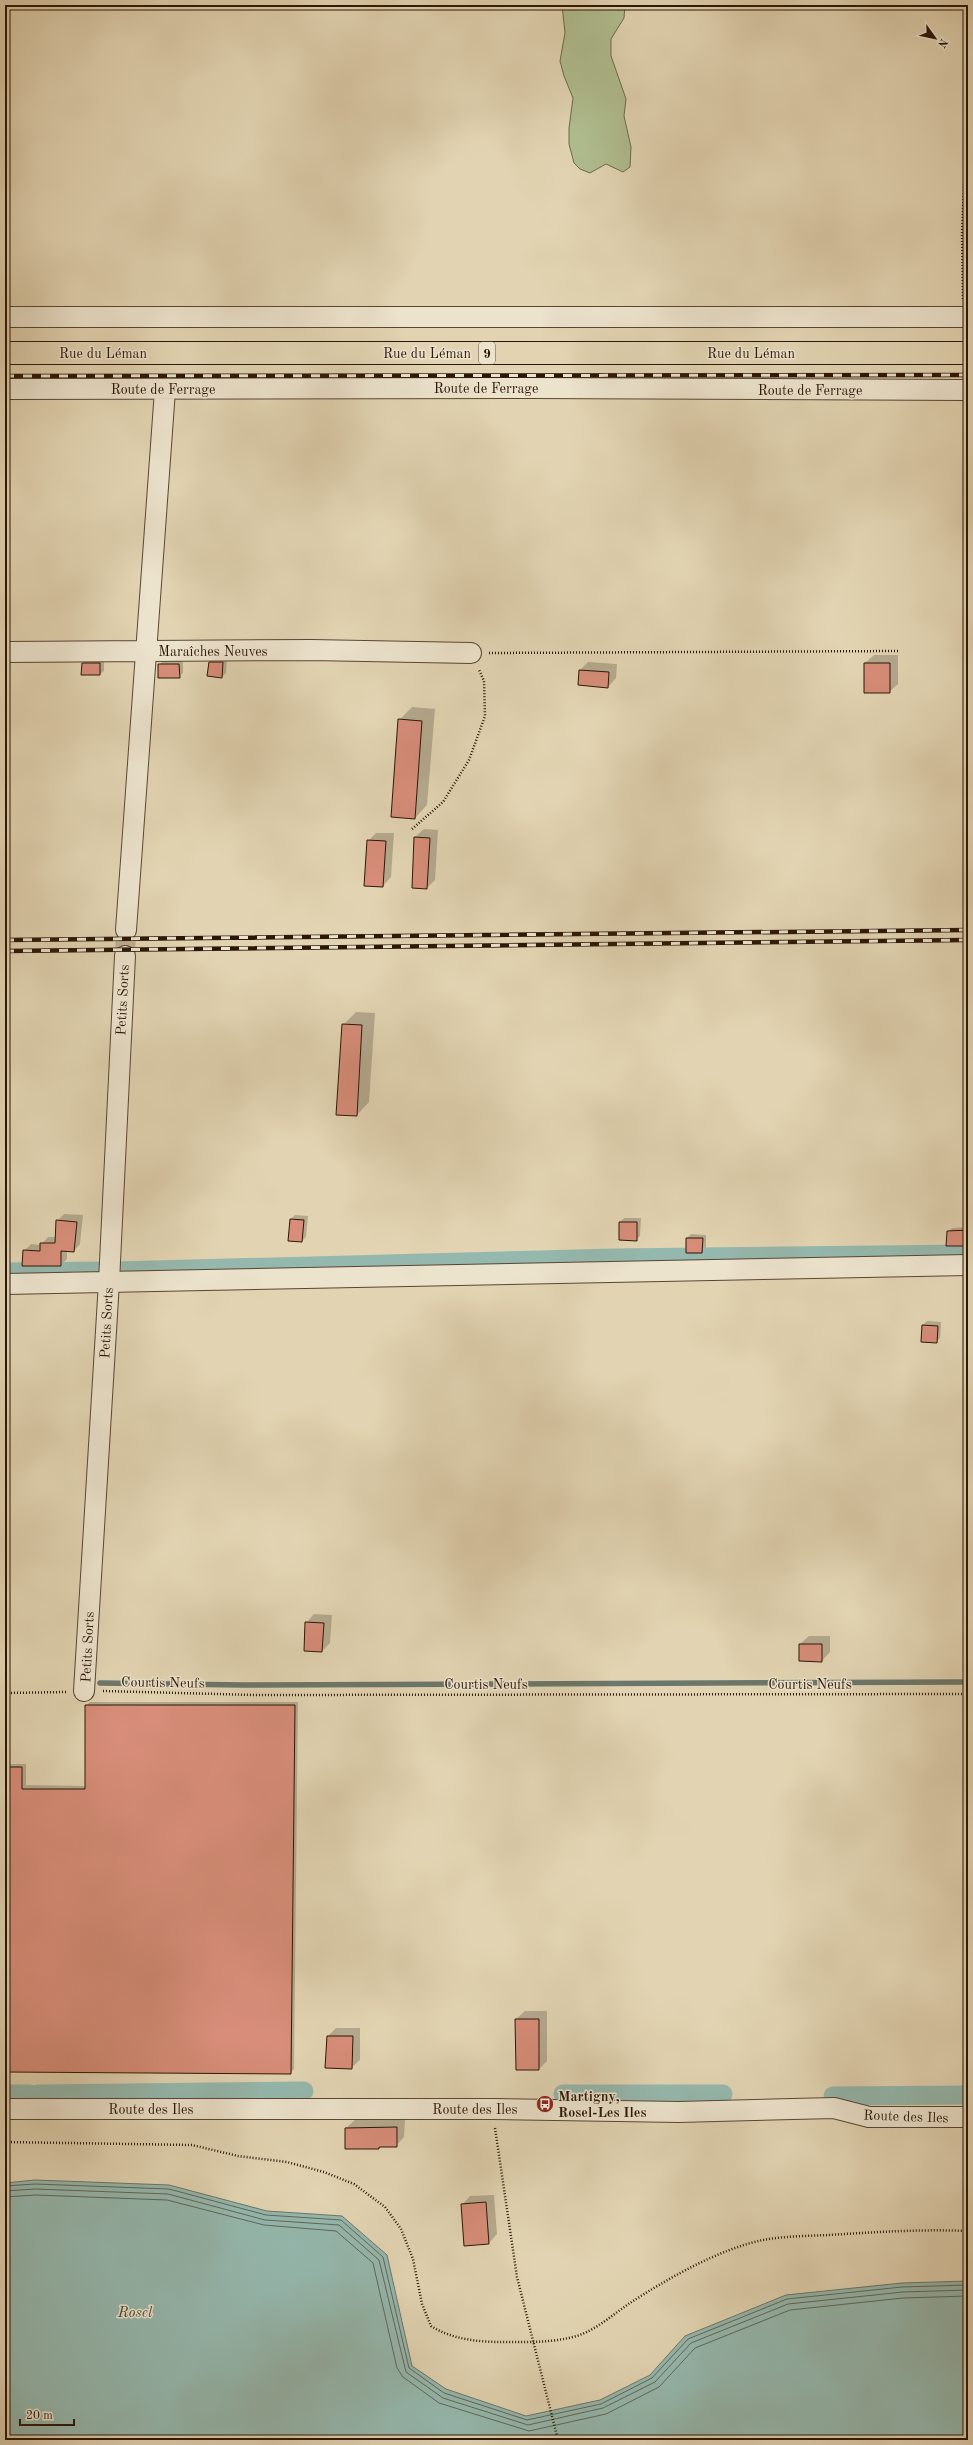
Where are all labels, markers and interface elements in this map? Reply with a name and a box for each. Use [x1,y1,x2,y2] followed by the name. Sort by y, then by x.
[915,18,955,58] north arrow
[935,36,949,50] text: N
[479,342,495,364] road number: 9
[59,347,147,361] street label: Rue du Léman
[383,347,471,361] street label: Rue du Léman
[707,347,795,361] street label: Rue du Léman
[434,382,538,396] street label: Route de Ferrage
[111,383,215,397] street label: Route de Ferrage
[758,384,862,398] street label: Route de Ferrage
[158,645,268,659] street label: Maraîches Neuves
[114,964,132,1036] street label: Petits Sorts
[98,1287,116,1359] street label: Petits Sorts
[79,1611,97,1683] street label: Petits Sorts
[121,1675,205,1691] street label: Courtis Neufs
[444,1678,528,1692] street label: Courtis Neufs
[768,1678,852,1692] street label: Courtis Neufs
[558,2090,646,2120] place label: Martigny, Rosel-Les Iles
[535,2094,555,2114] bus stop icon: Martigny, Rosel-Les Iles
[108,2103,194,2117] street label: Route des Iles
[432,2103,518,2117] street label: Route des Iles
[863,2109,949,2125] street label: Route des Iles
[117,2306,153,2321] water label: Rosel
[20,2401,74,2427] scale bar
[26,2410,53,2422] text: 20 m

